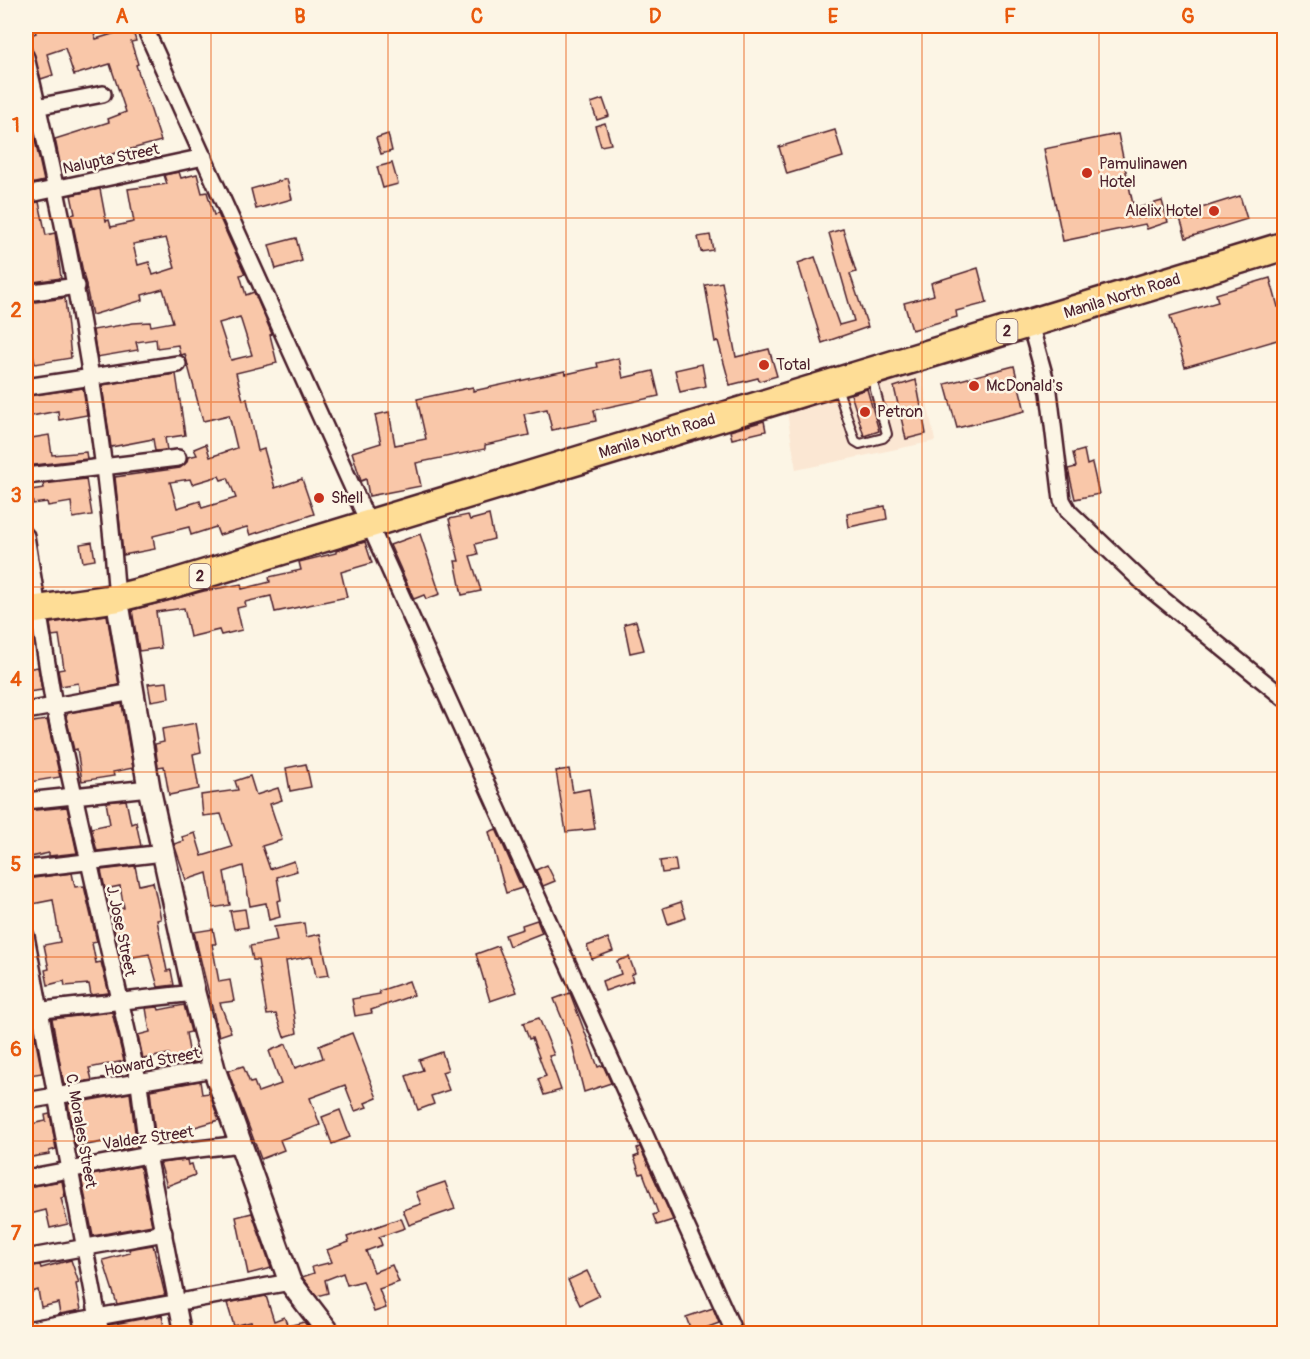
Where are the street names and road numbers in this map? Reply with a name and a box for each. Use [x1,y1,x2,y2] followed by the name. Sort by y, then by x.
[61,139,162,179] street label: Nalupta Street
[1061,269,1183,323] street label: Manila North Road
[996,319,1018,343] road number: 2
[596,409,718,463] street label: Manila North Road
[190,564,210,588] road number: 2
[102,884,140,979] street label: J. Jose Street
[103,1043,202,1081] street label: Howard Street
[61,1072,101,1190] street label: C. Morales Street
[101,1122,195,1154] street label: Valdez Street

